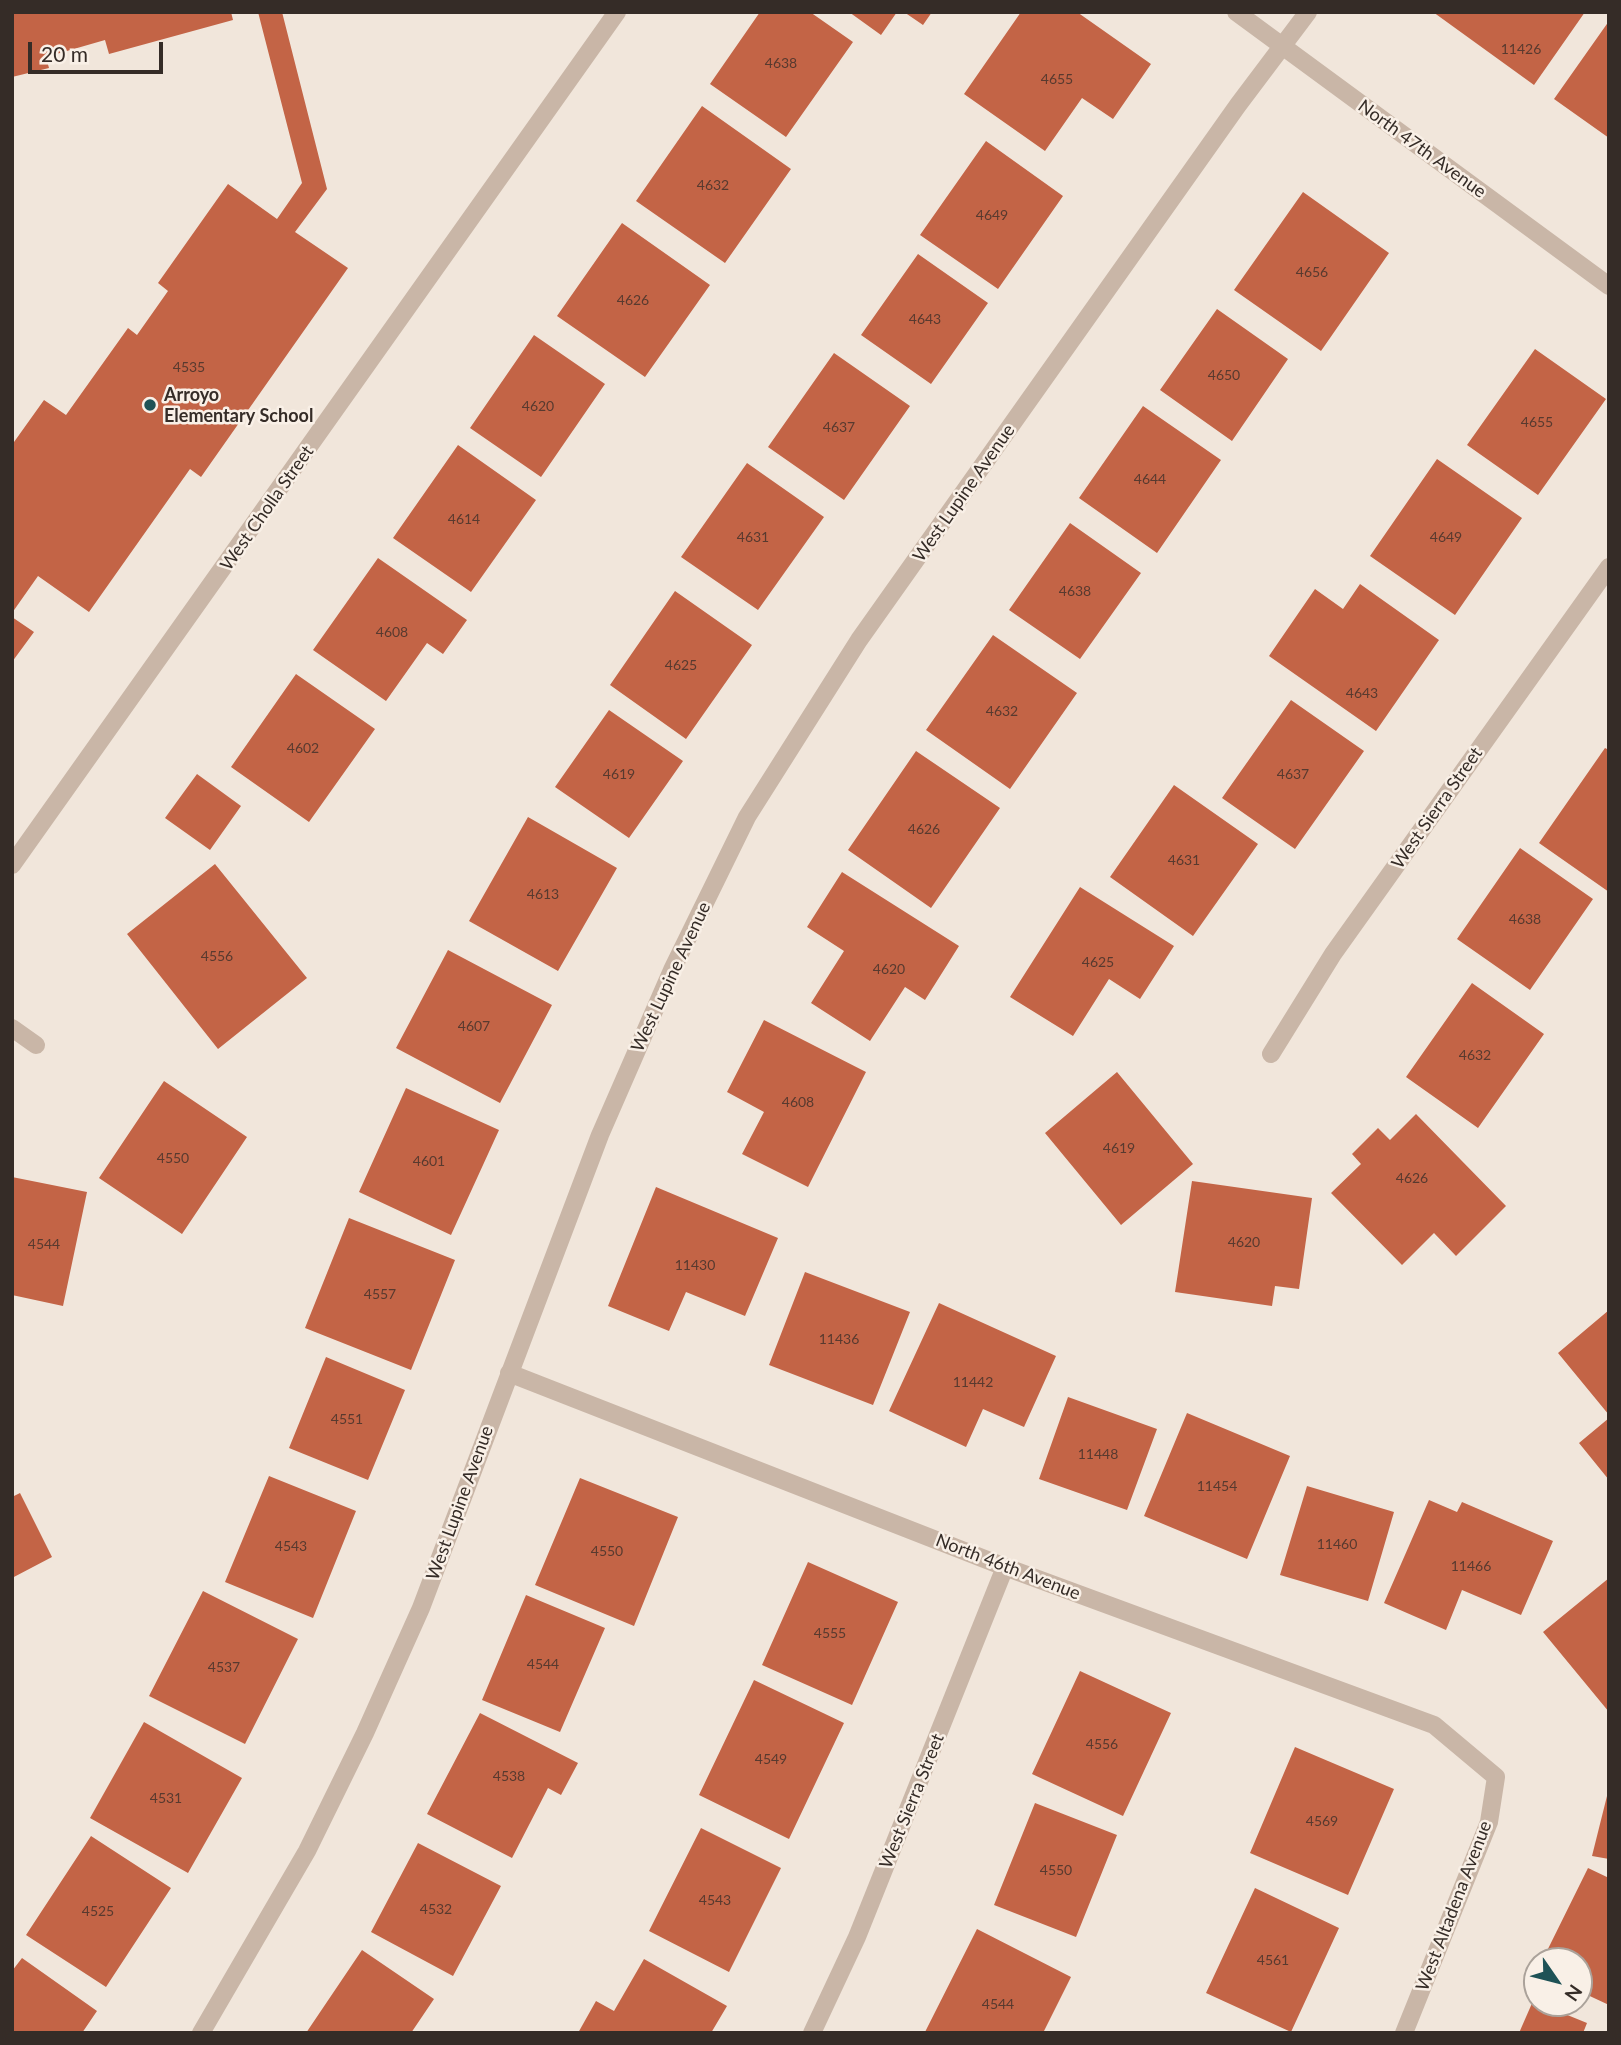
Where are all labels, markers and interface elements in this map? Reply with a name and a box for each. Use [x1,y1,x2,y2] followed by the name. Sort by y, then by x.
[32,28,166,72] scale bar
[41,41,88,66] text: 20 m
[1501,41,1541,57] house number: 11426
[765,55,797,71] house number: 4638
[1041,71,1073,87] house number: 4655
[1354,95,1490,203] street label: North 47th Avenue
[697,177,729,193] house number: 4632
[976,207,1008,223] house number: 4649
[1296,264,1328,280] house number: 4656
[617,292,649,308] house number: 4626
[909,311,941,327] house number: 4643
[173,359,205,375] house number: 4535
[1208,367,1240,383] house number: 4650
[164,384,313,426] place label: Arroyo Elementary School
[142,397,158,413] marker: Arroyo Elementary School
[522,398,554,414] house number: 4620
[1521,414,1553,430] house number: 4655
[823,419,855,435] house number: 4637
[908,420,1020,566] street label: West Lupine Avenue
[216,441,318,575] street label: West Cholla Street
[1134,471,1166,487] house number: 4644
[448,511,480,527] house number: 4614
[737,529,769,545] house number: 4631
[1430,529,1462,545] house number: 4649
[1059,583,1091,599] house number: 4638
[376,624,408,640] house number: 4608
[665,657,697,673] house number: 4625
[1346,685,1378,701] house number: 4643
[986,703,1018,719] house number: 4632
[287,740,319,756] house number: 4602
[1387,743,1487,873] street label: West Sierra Street
[603,766,635,782] house number: 4619
[1277,766,1309,782] house number: 4637
[908,821,940,837] house number: 4626
[1168,852,1200,868] house number: 4631
[527,886,559,902] house number: 4613
[627,899,715,1055] street label: West Lupine Avenue
[1509,911,1541,927] house number: 4638
[201,948,233,964] house number: 4556
[1082,954,1114,970] house number: 4625
[873,961,905,977] house number: 4620
[458,1018,490,1034] house number: 4607
[1459,1047,1491,1063] house number: 4632
[782,1094,814,1110] house number: 4608
[1103,1140,1135,1156] house number: 4619
[157,1150,189,1166] house number: 4550
[413,1153,445,1169] house number: 4601
[1396,1170,1428,1186] house number: 4626
[1228,1234,1260,1250] house number: 4620
[28,1236,60,1252] house number: 4544
[675,1257,715,1273] house number: 11430
[364,1286,396,1302] house number: 4557
[819,1331,859,1347] house number: 11436
[953,1374,993,1390] house number: 11442
[331,1411,363,1427] house number: 4551
[422,1423,498,1583] street label: West Lupine Avenue
[1078,1446,1118,1462] house number: 11448
[1197,1478,1237,1494] house number: 11454
[933,1530,1083,1604] street label: North 46th Avenue
[1317,1536,1357,1552] house number: 11460
[275,1538,307,1554] house number: 4543
[591,1543,623,1559] house number: 4550
[1451,1558,1491,1574] house number: 11466
[814,1625,846,1641] house number: 4555
[527,1656,559,1672] house number: 4544
[208,1659,240,1675] house number: 4537
[875,1730,949,1872] street label: West Sierra Street
[1086,1736,1118,1752] house number: 4556
[755,1751,787,1767] house number: 4549
[493,1768,525,1784] house number: 4538
[150,1790,182,1806] house number: 4531
[1306,1813,1338,1829] house number: 4569
[1412,1818,1496,1994] street label: West Altadena Avenue
[1040,1862,1072,1878] house number: 4550
[699,1892,731,1908] house number: 4543
[420,1901,452,1917] house number: 4532
[82,1903,114,1919] house number: 4525
[1523,1947,1593,2017] north arrow
[1257,1952,1289,1968] house number: 4561
[1560,1981,1588,2006] text: N
[982,1996,1014,2012] house number: 4544

